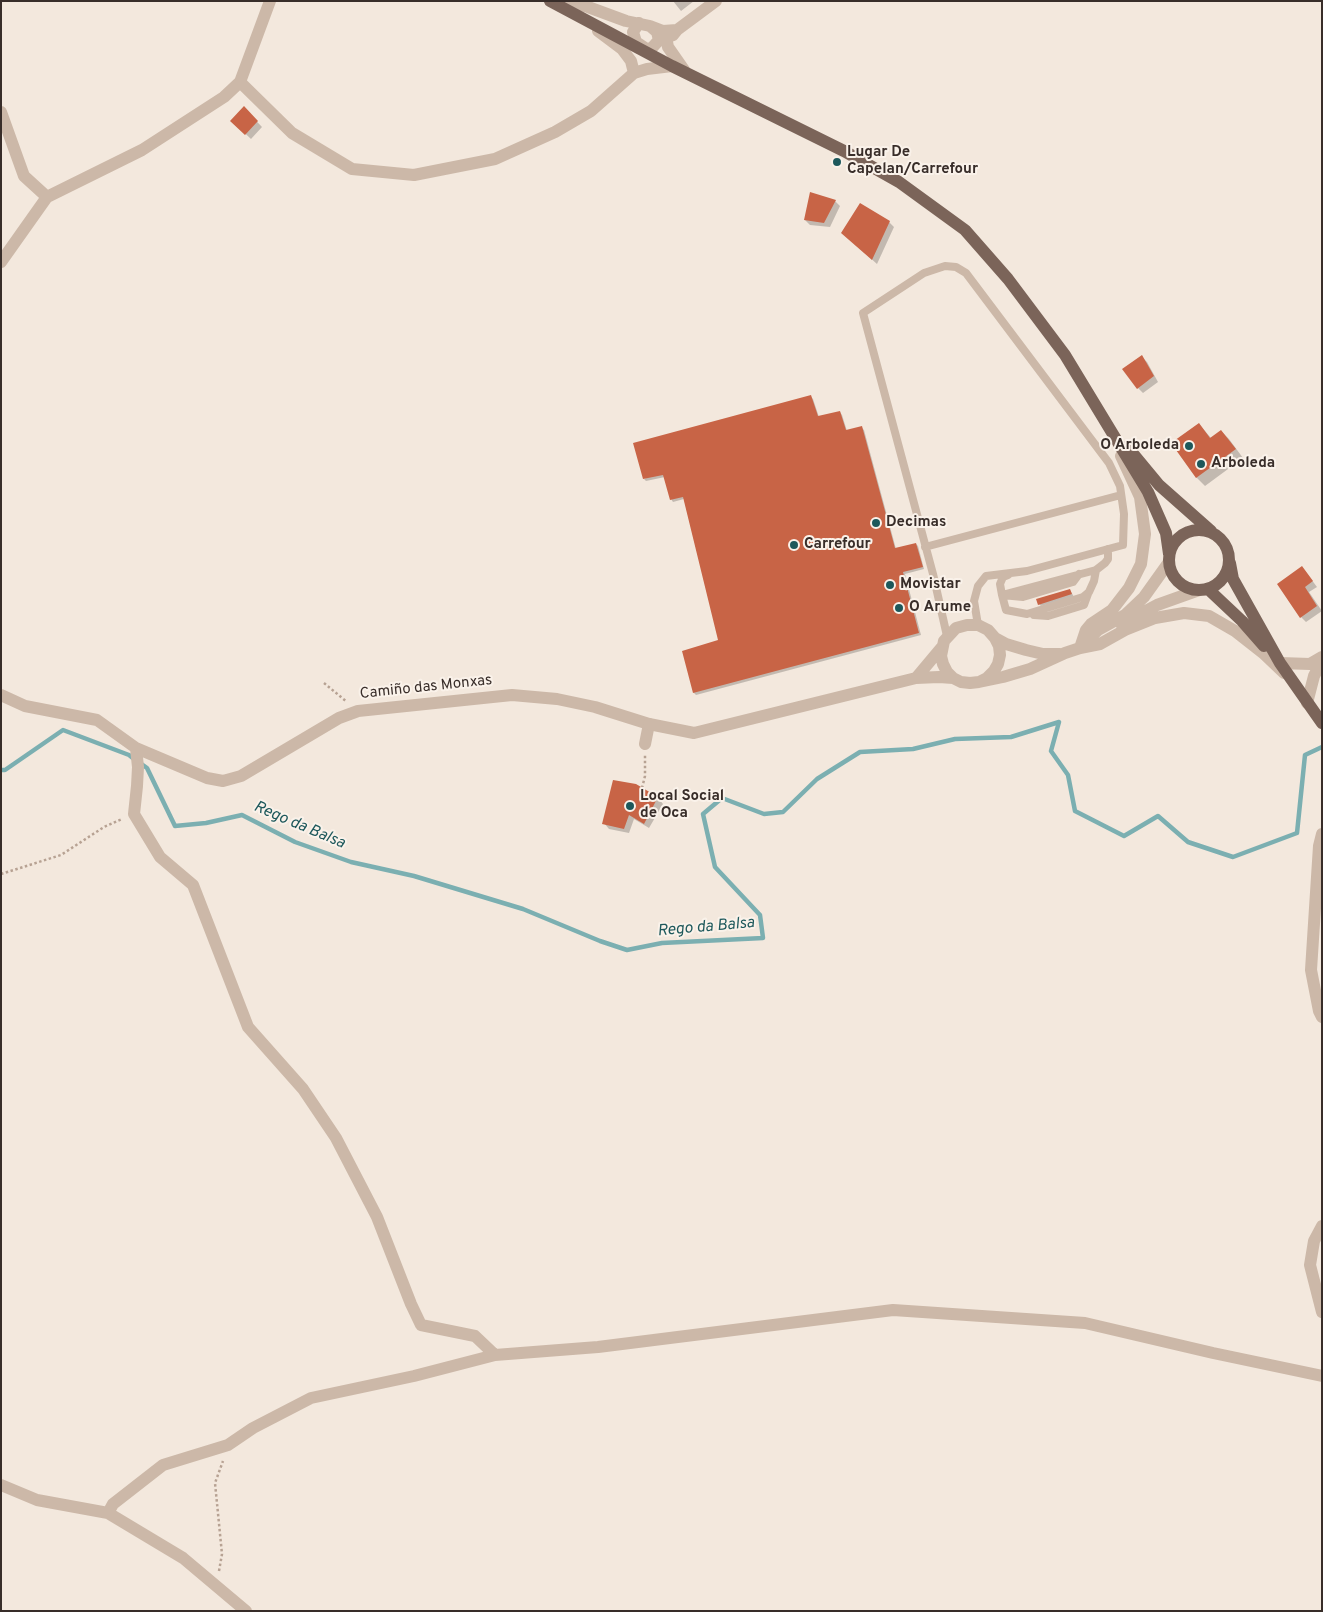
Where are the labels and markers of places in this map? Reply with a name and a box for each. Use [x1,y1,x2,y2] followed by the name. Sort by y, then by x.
[847,144,978,179] place label: Lugar De Capelan/Carrefour
[831,156,843,168] marker: Lugar De Capelan/Carrefour
[1100,437,1179,455] place label: O Arboleda
[1183,440,1195,452] marker: O Arboleda
[1211,455,1275,473] place label: Arboleda
[1195,458,1207,470] marker: Arboleda
[886,514,946,532] place label: Decimas
[870,517,882,529] marker: Decimas
[804,536,871,554] place label: Carrefour
[788,539,800,551] marker: Carrefour
[900,576,961,594] place label: Movistar
[884,579,896,591] marker: Movistar
[909,599,971,617] place label: O Arume
[893,602,905,614] marker: O Arume
[640,788,724,823] place label: Local Social de Oca
[624,800,636,812] marker: Local Social de Oca

